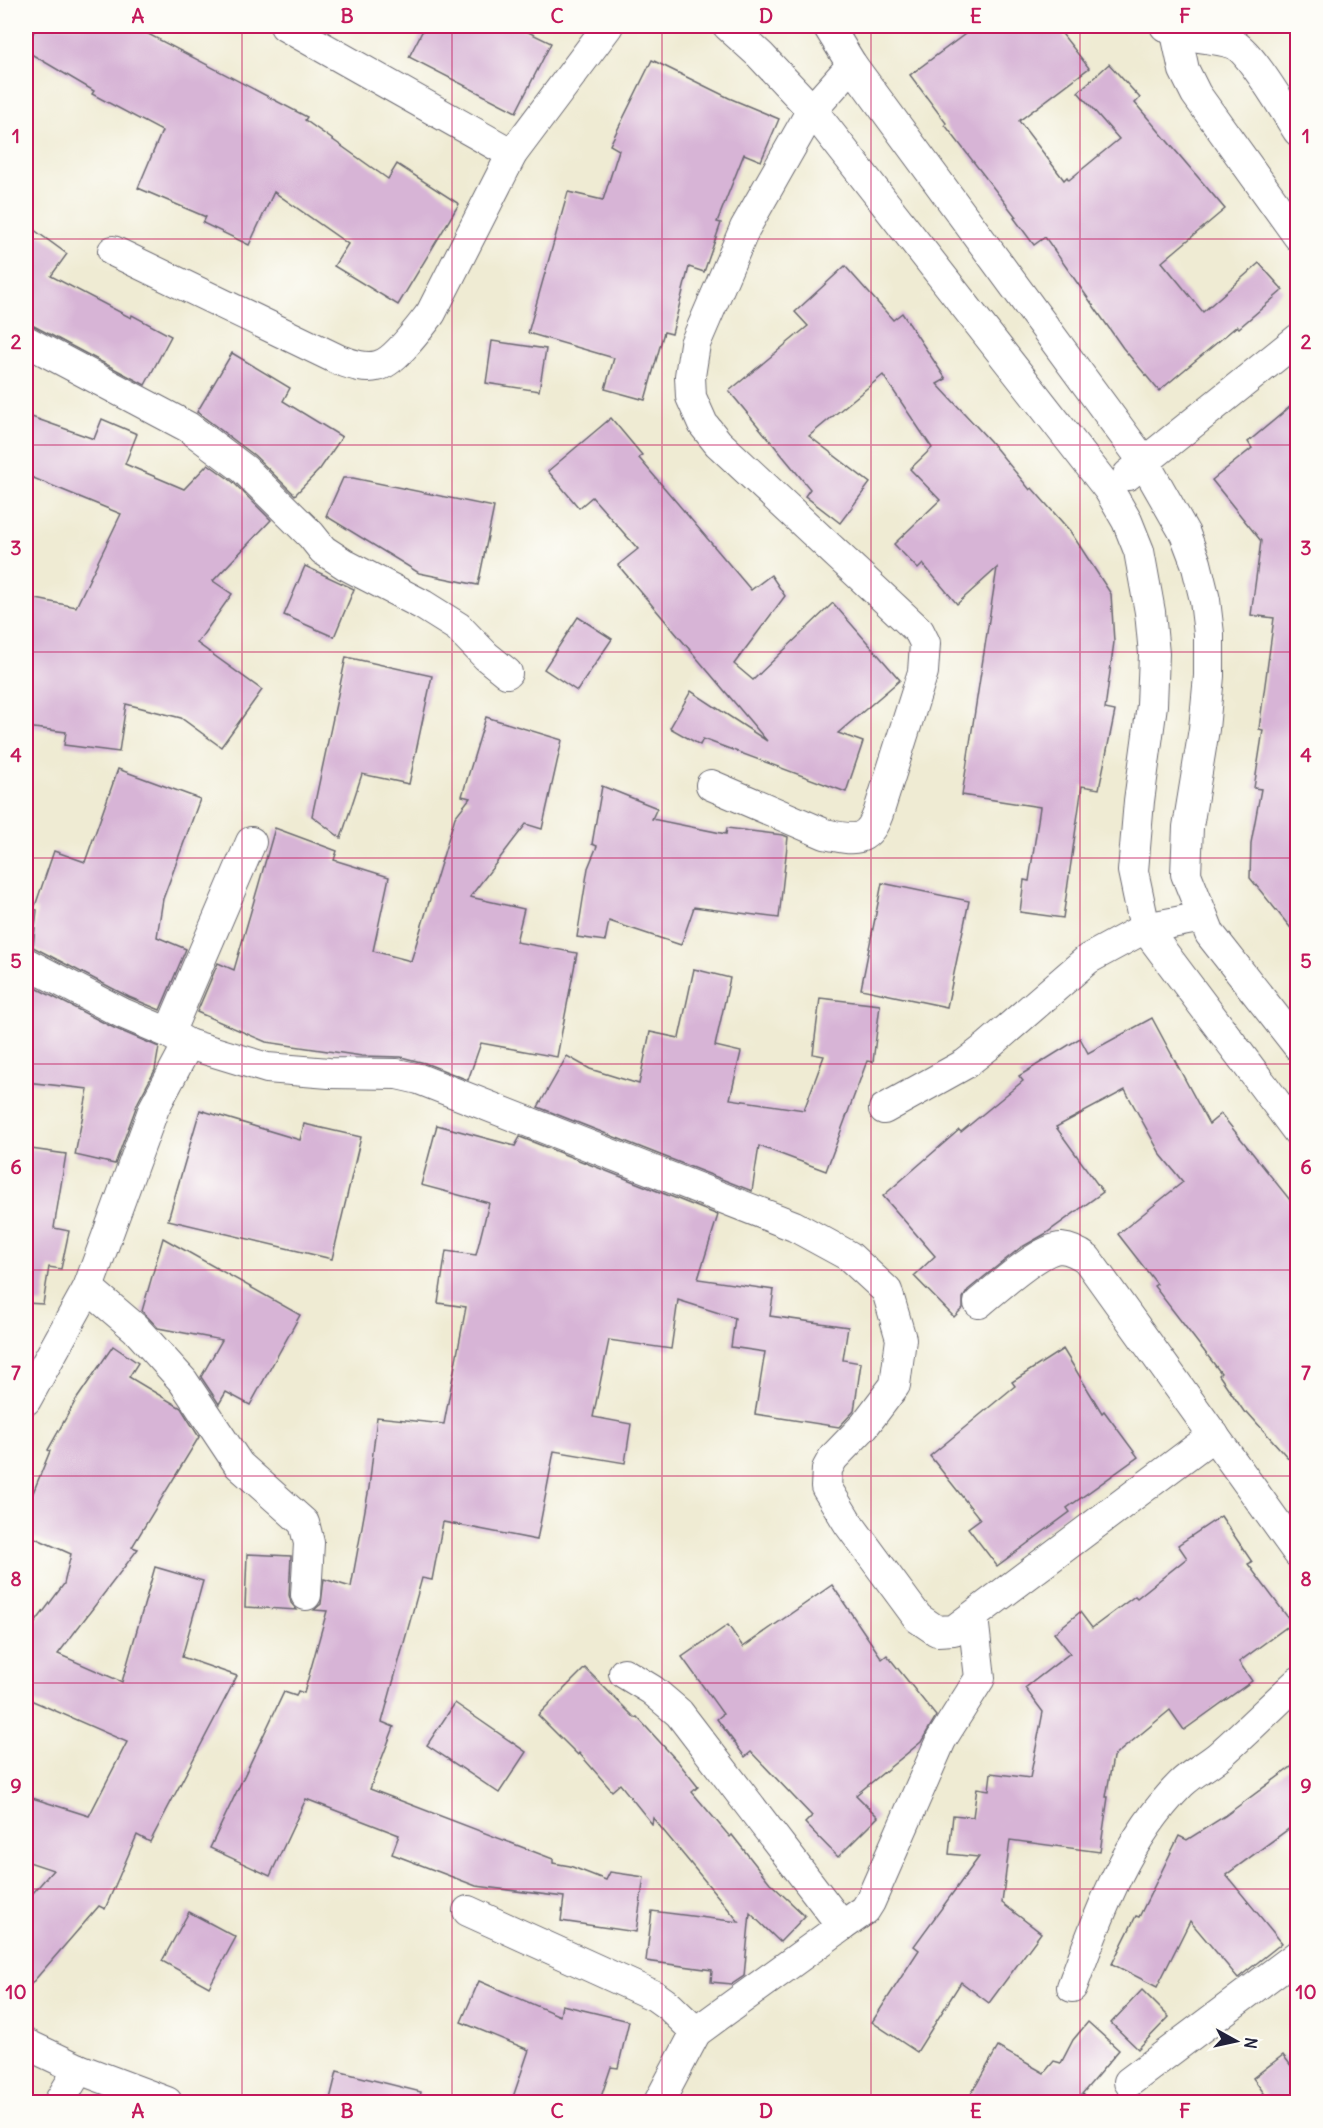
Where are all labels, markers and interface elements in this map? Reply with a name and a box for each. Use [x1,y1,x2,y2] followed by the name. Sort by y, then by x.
[132,3,145,28] text: A
[340,3,354,28] text: B
[550,3,564,28] text: C
[759,3,773,28] text: D
[970,3,982,28] text: E
[1179,3,1191,28] text: F
[12,123,20,148] text: 1
[1302,123,1310,148] text: 1
[11,329,22,354] text: 2
[1301,329,1312,354] text: 2
[10,535,22,560] text: 3
[1300,535,1312,560] text: 3
[10,742,22,767] text: 4
[1300,742,1312,767] text: 4
[10,948,22,973] text: 5
[1300,948,1312,973] text: 5
[10,1154,22,1179] text: 6
[1300,1154,1312,1179] text: 6
[11,1360,21,1385] text: 7
[1301,1360,1311,1385] text: 7
[10,1566,22,1591] text: 8
[1300,1566,1312,1591] text: 8
[10,1773,22,1798] text: 9
[1300,1773,1312,1798] text: 9
[5,1979,27,2004] text: 10
[1295,1979,1317,2004] text: 10
[1206,2011,1266,2071] north arrow
[1240,2036,1262,2050] text: N
[132,2098,145,2123] text: A
[340,2098,354,2123] text: B
[550,2098,564,2123] text: C
[759,2098,773,2123] text: D
[970,2098,982,2123] text: E
[1179,2098,1191,2123] text: F

